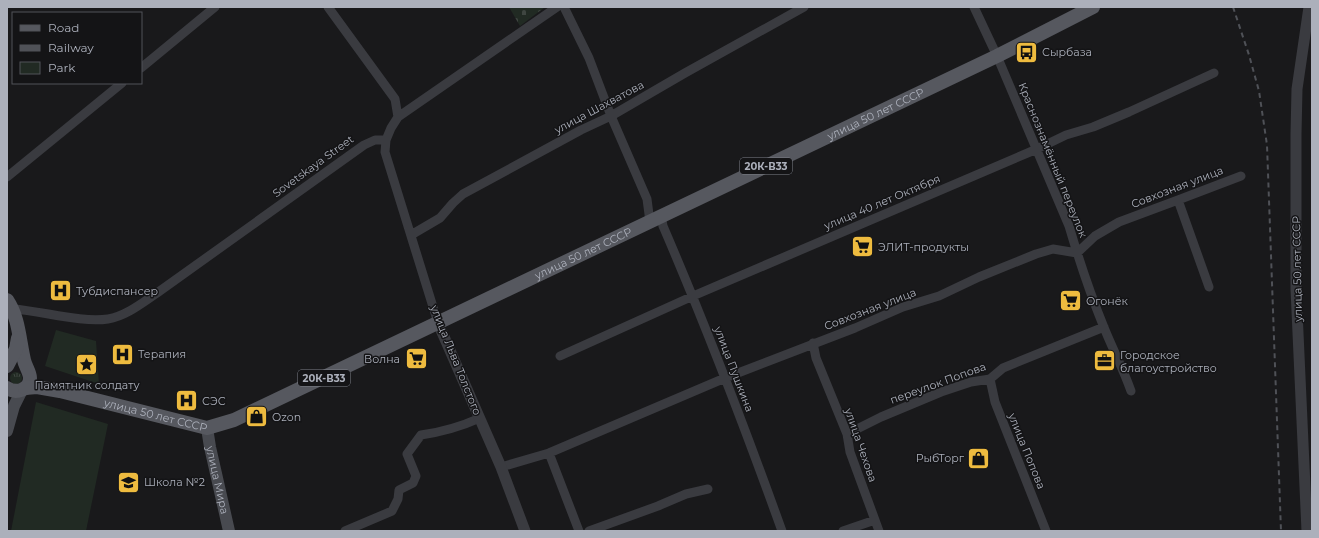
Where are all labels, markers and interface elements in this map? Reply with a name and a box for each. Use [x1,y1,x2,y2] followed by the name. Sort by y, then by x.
[12,12,142,84] legend
[48,20,79,35] text: Road
[1013,39,1039,65] bus stop icon: Сырбаза
[48,40,94,55] text: Railway
[1042,45,1092,59] place label: Сырбаза
[48,60,76,75] text: Park
[551,77,646,137] street label: улица Шахватова
[1015,80,1091,240] street label: Краснознамённый переулок
[824,85,927,143] street label: улица 50 лет СССР
[270,132,357,200] street label: Sovetskaya Street
[740,158,792,174] road number: 20К-В33
[1129,163,1225,211] street label: Совхозная улица
[821,171,942,233] street label: улица 40 лет Октября
[1289,216,1305,323] street label: улица 50 лет СССР
[531,224,634,283] street label: улица 50 лет СССР
[849,234,875,260] supermarket icon: ЭЛИТ-продукты
[878,240,969,254] place label: ЭЛИТ-продукты
[47,278,73,304] hospital icon: Тубдиспансер
[76,284,158,298] place label: Тубдиспансер
[822,285,918,333] street label: Совхозная улица
[1058,288,1084,314] supermarket icon: Огонёк
[1086,294,1129,308] place label: Огонёк
[427,302,485,417] street label: улица Льва Толстого
[711,323,757,414] street label: улица Пушкина
[109,341,135,367] hospital icon: Терапия
[403,346,429,372] supermarket icon: Волна
[138,347,186,361] place label: Терапия
[1091,348,1117,374] office icon: Городское благоустройство
[1120,348,1217,375] place label: Городское благоустройство
[74,352,100,378] place icon: Памятник солдату
[364,352,400,366] place label: Волна
[888,359,988,407] street label: переулок Попова
[298,370,350,386] road number: 20К-В33
[34,378,140,392] place label: Памятник солдату
[174,388,200,414] hospital icon: СЭС
[202,394,226,408] place label: СЭС
[102,395,209,435] street label: улица 50 лет СССР
[244,404,270,430] shop icon: Ozon
[841,405,880,484] street label: улица Чехова
[272,410,301,424] place label: Ozon
[1005,410,1049,491] street label: улица Попова
[203,444,232,515] street label: улица Мира
[966,445,992,471] shop icon: РыбТорг
[916,451,965,465] place label: РыбТорг
[115,469,141,495] school or university icon: Школа №2
[144,475,205,489] place label: Школа №2

